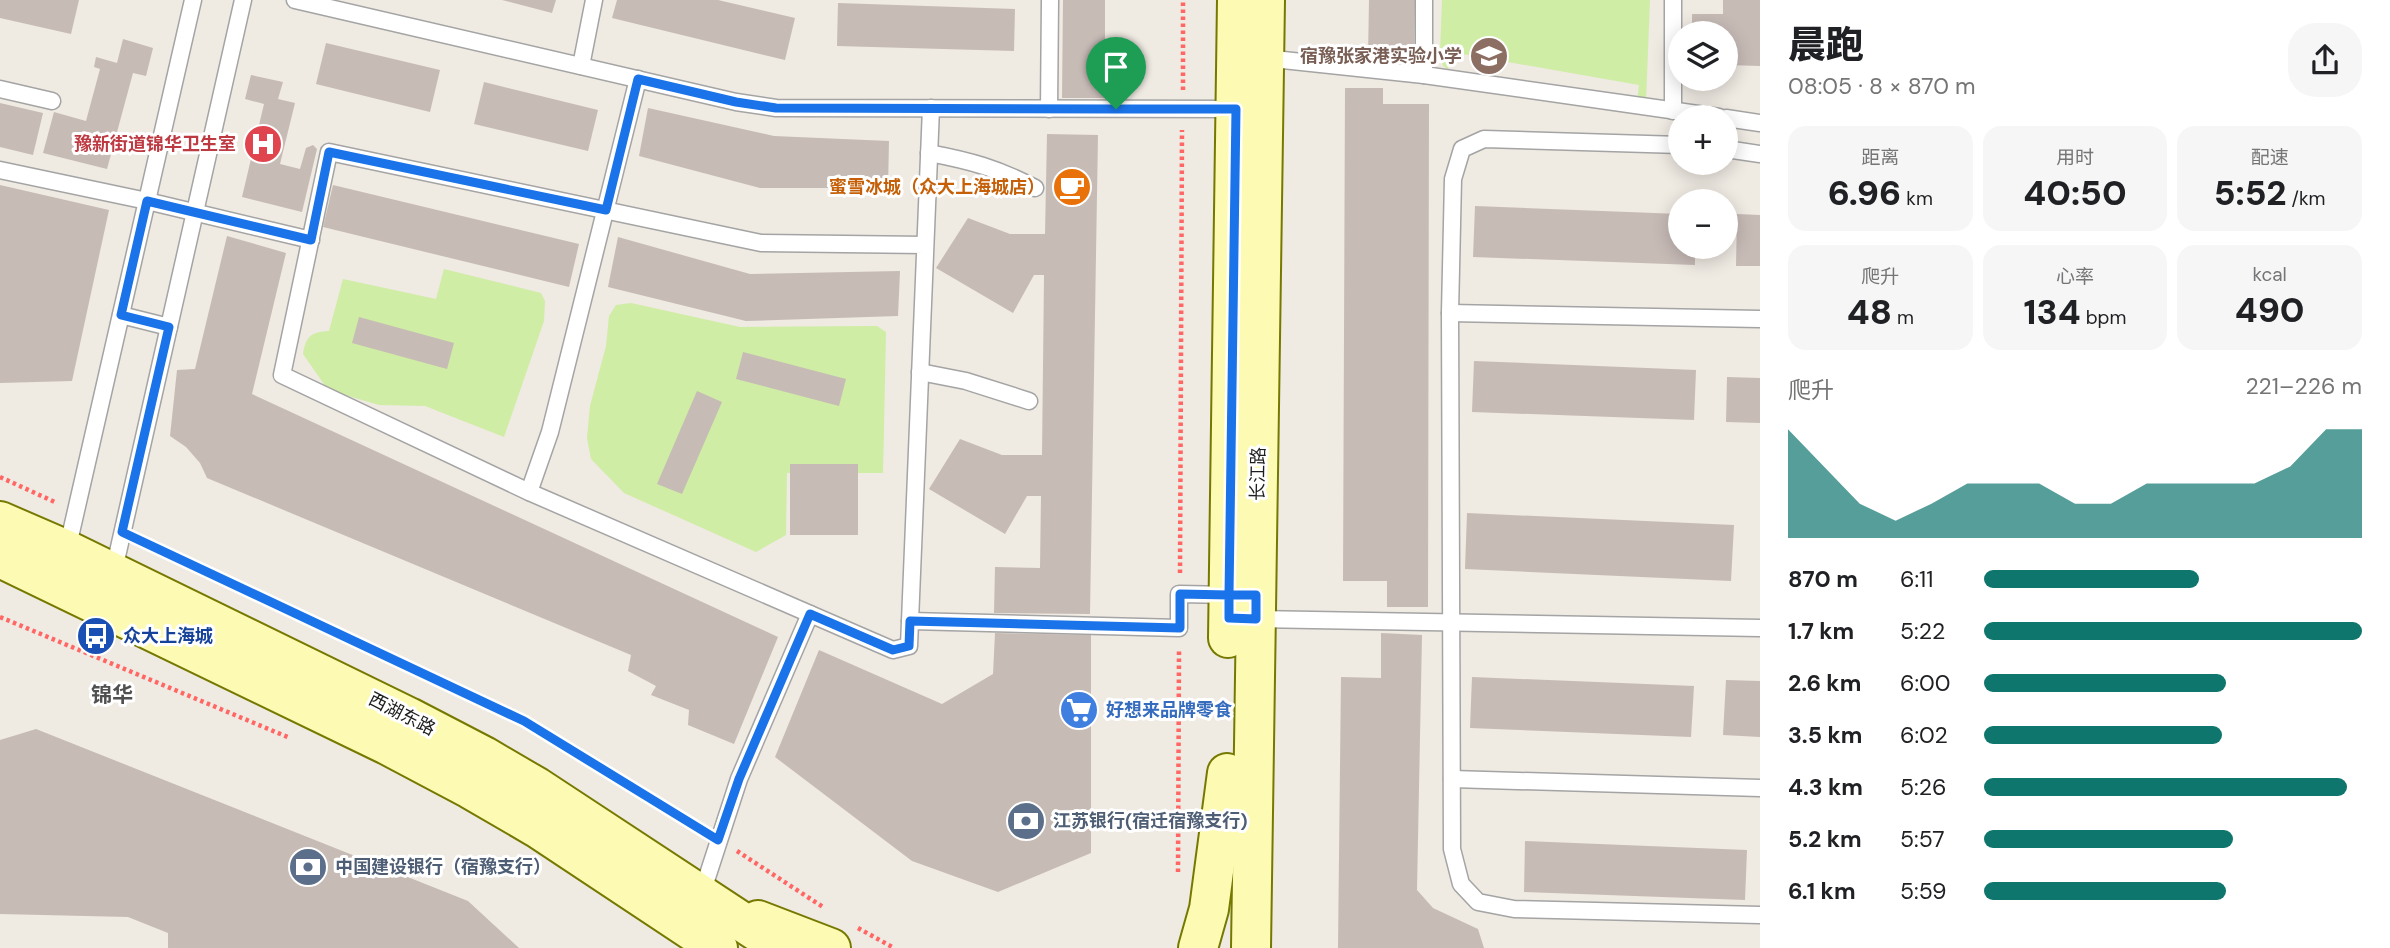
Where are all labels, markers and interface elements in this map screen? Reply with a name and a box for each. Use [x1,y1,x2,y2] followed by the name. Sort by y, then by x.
[1788,20,1864,70] text: 晨跑
[1668,21,1738,259] map controls
[1668,21,1738,91] button: layers
[2288,23,2362,97] button: share
[1468,35,1510,77] school or university icon: 宿豫张家港实验小学
[1086,37,1146,109] pin
[1300,44,1462,68] place label: 宿豫张家港实验小学
[1097,48,1135,86] icon: arrive
[1788,71,1975,101] text: 08:05 · 8 × 870 m
[1668,105,1738,175] button: +
[242,123,284,165] hospital icon: 豫新街道锦华卫生室
[74,132,236,156] place label: 豫新街道锦华卫生室
[1861,145,1899,170] text: 距离
[2056,145,2094,170] text: 用时
[2251,145,2289,170] text: 配速
[1051,166,1093,208] cafe icon: 蜜雪冰城（众大上海城店）
[1828,170,1901,216] text: 6.96
[2023,170,2127,216] text: 40:50
[2214,170,2287,216] text: 5:52
[829,175,1045,199] place label: 蜜雪冰城（众大上海城店）
[1901,186,1933,211] text: km
[2287,186,2326,211] text: /km
[1668,189,1738,259] button: −
[2252,262,2287,287] text: kcal
[1861,264,1899,289] text: 爬升
[2056,264,2094,289] text: 心率
[2235,287,2305,333] text: 490
[1847,289,1892,335] text: 48
[2024,289,2081,335] text: 134
[1892,305,1914,330] text: m
[2081,305,2126,330] text: bpm
[2245,371,2362,401] text: 221–226 m
[1788,375,1834,405] text: 爬升
[1246,447,1270,501] street label: 长江路
[1788,564,1858,594] text: 870 m
[1900,564,1933,594] text: 6:11
[75,615,117,657] bus stop icon: 众大上海城
[1788,616,1854,646] text: 1.7 km
[1900,616,1945,646] text: 5:22
[123,624,213,648] place label: 众大上海城
[1788,668,1861,698] text: 2.6 km
[1900,668,1951,698] text: 6:00
[91,681,133,709] district label: 锦华
[364,687,440,741] street label: 西湖东路
[1058,689,1100,731] supermarket icon: 好想来品牌零食
[1106,698,1232,722] place label: 好想来品牌零食
[1788,720,1862,750] text: 3.5 km
[1900,720,1948,750] text: 6:02
[1788,772,1863,802] text: 4.3 km
[1900,772,1946,802] text: 5:26
[1005,800,1047,842] bank icon: 江苏银行(宿迁宿豫支行)
[1053,809,1248,833] place label: 江苏银行(宿迁宿豫支行)
[1788,824,1862,854] text: 5.2 km
[1900,824,1945,854] text: 5:57
[287,846,329,888] bank icon: 中国建设银行（宿豫支行）
[335,855,551,879] place label: 中国建设银行（宿豫支行）
[1788,876,1856,906] text: 6.1 km
[1900,876,1946,906] text: 5:59

